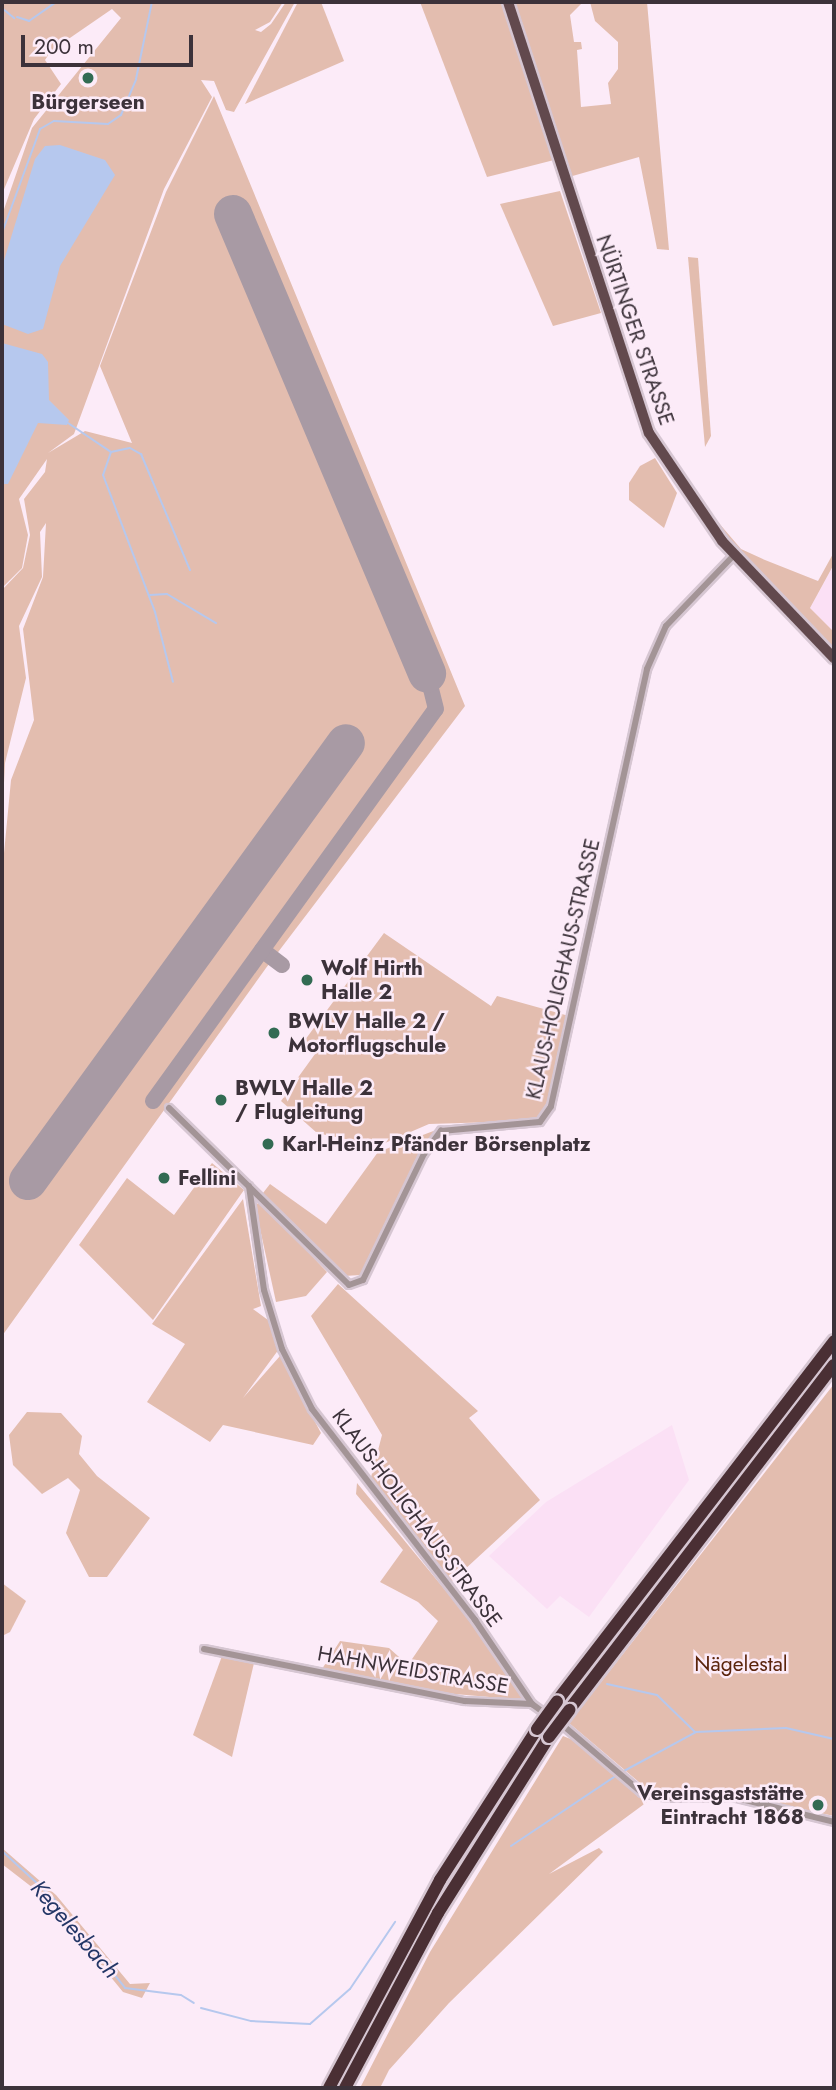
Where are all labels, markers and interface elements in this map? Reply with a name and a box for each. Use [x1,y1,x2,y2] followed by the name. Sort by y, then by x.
[24,21,196,65] scale bar
[34,32,94,62] text: 200 m
[80,70,96,86] marker: Bürgerseen
[31,89,145,115] place label: Bürgerseen
[591,231,679,429] street label: NÜRTINGER STRASSE
[521,836,605,1102] street label: KLAUS-HOLIGHAUS-STRASSE
[321,955,423,1005] place label: Wolf Hirth Halle 2
[299,972,315,988] marker: Wolf Hirth Halle 2
[288,1008,446,1058] place label: BWLV Halle 2 / Motorflugschule
[266,1025,282,1041] marker: BWLV Halle 2 / Motorflugschule
[235,1075,373,1125] place label: BWLV Halle 2 / Flugleitung
[213,1092,229,1108] marker: BWLV Halle 2 / Flugleitung
[282,1131,591,1157] place label: Karl-Heinz Pfänder Börsenplatz
[260,1136,276,1152] marker: Karl-Heinz Pfänder Börsenplatz
[178,1165,236,1191] place label: Fellini
[156,1170,172,1186] marker: Fellini
[327,1404,507,1632] street label: KLAUS-HOLIGHAUS-STRASSE
[316,1641,510,1699] street label: HAHNWEIDSTRASSE
[694,1651,788,1677] park label: Nägelestal
[637,1780,804,1830] place label: Vereinsgaststätte Eintracht 1868
[810,1797,826,1813] marker: Vereinsgaststätte Eintracht 1868
[25,1874,125,1984] water label: Kegelesbach

